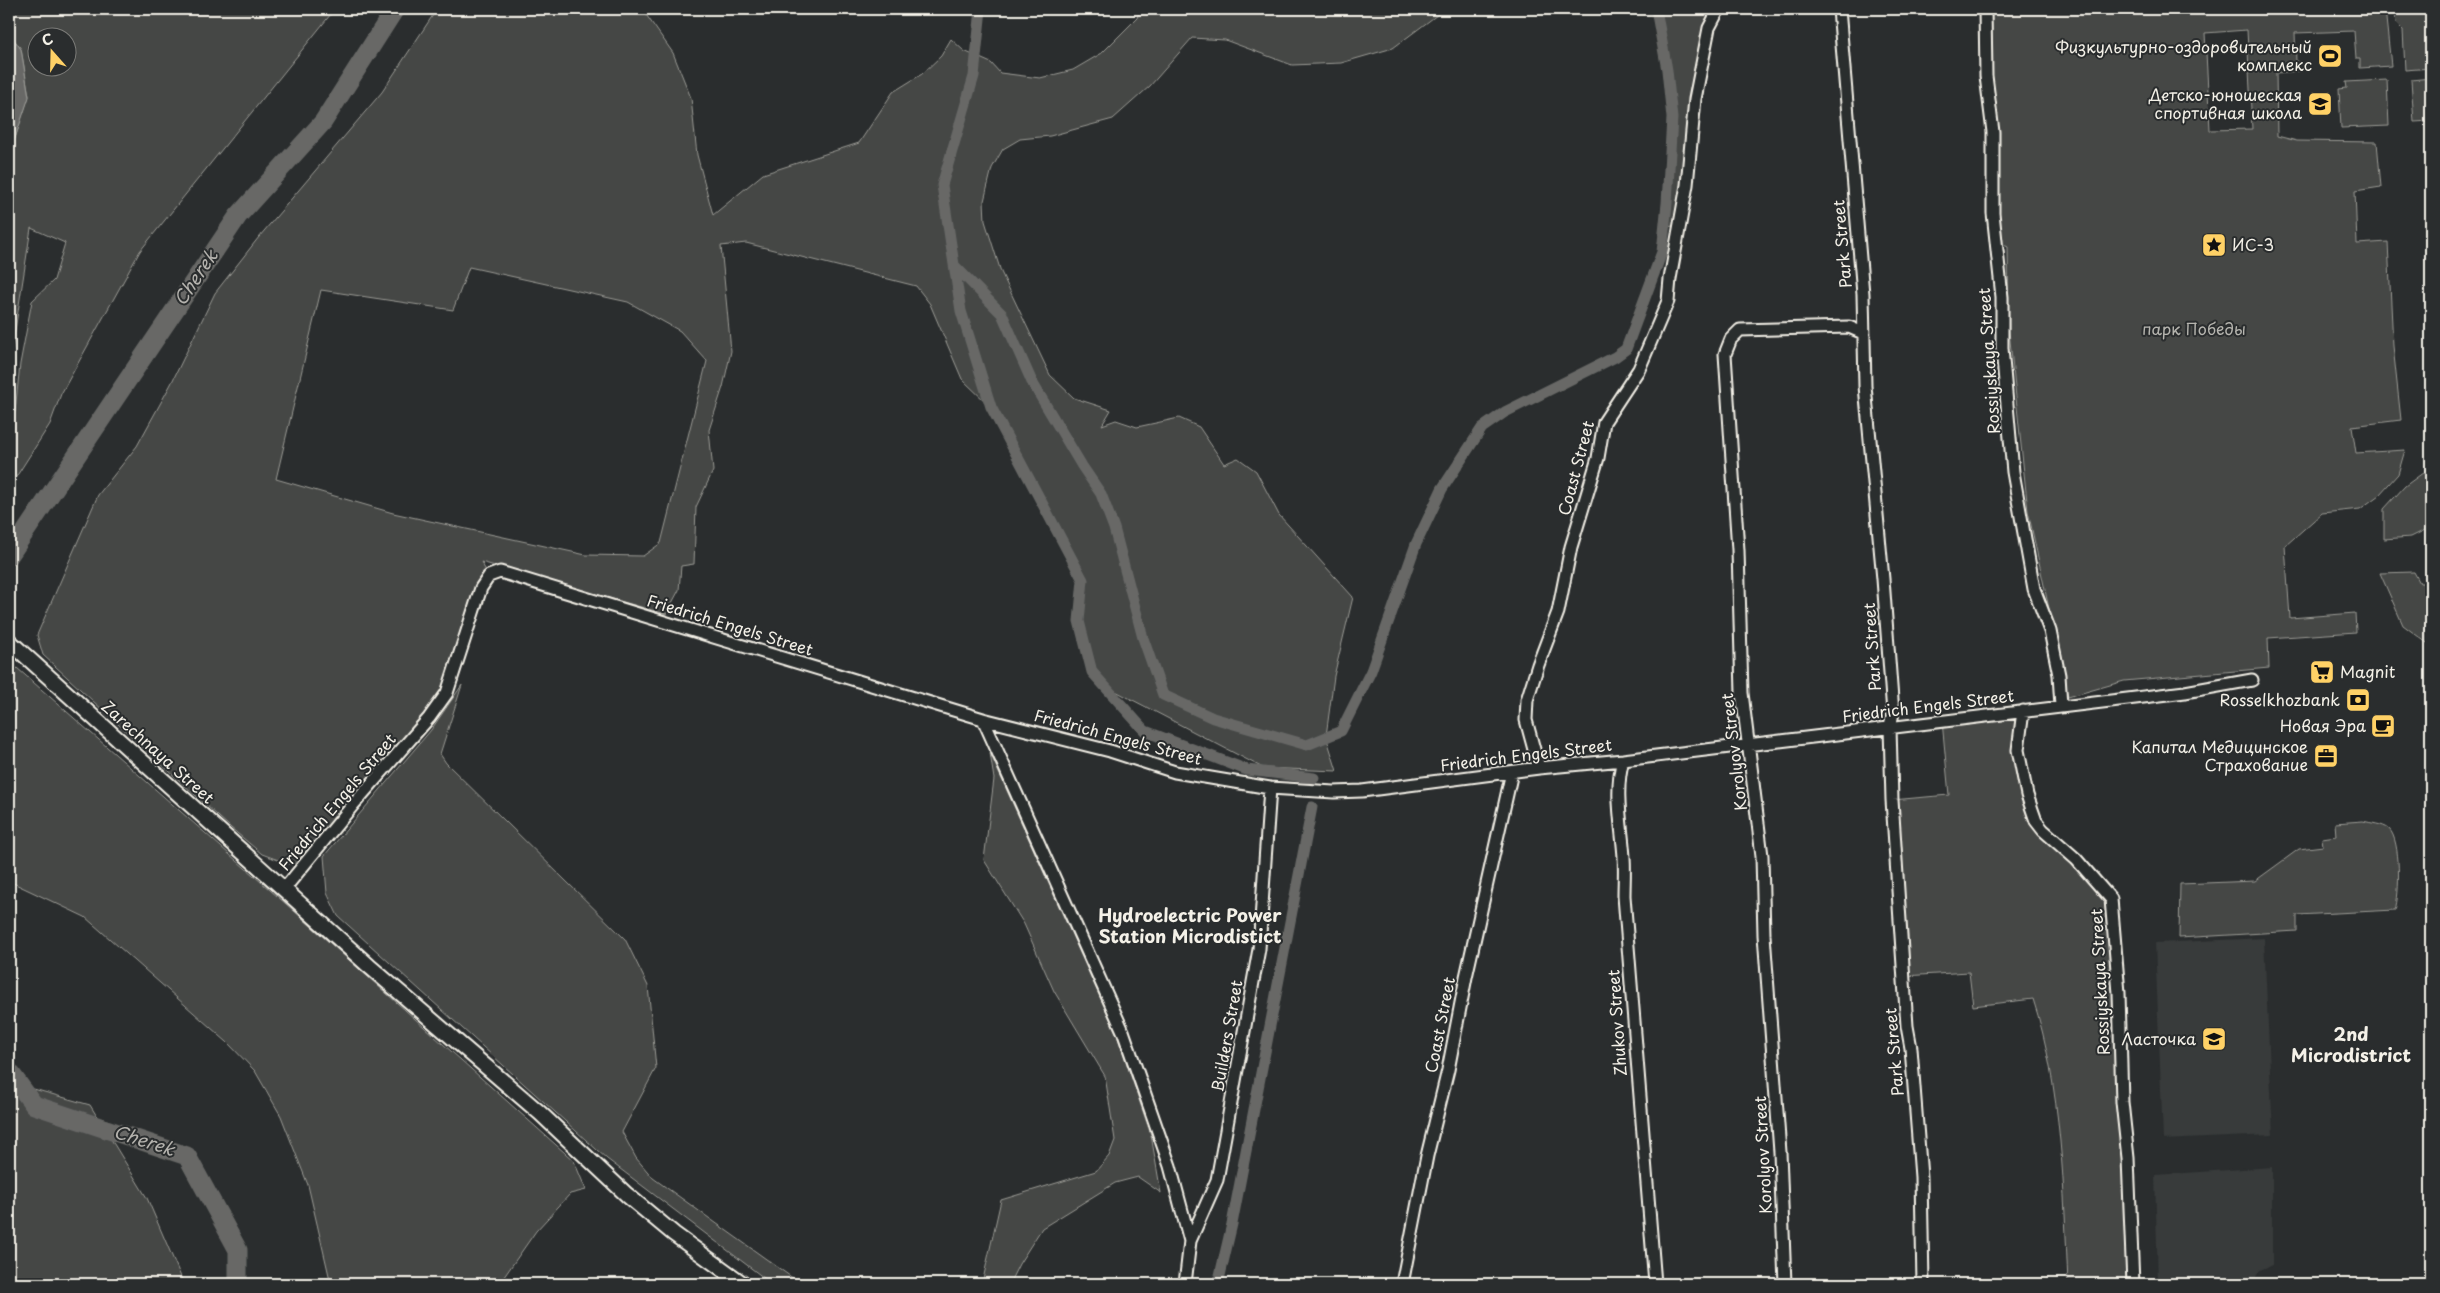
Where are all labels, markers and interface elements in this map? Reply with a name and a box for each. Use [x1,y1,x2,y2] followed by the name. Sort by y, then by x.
[28,28,78,78] north arrow
[39,28,56,51] text: С
[2055,34,2312,76] place label: Физкультурно-оздоровительный комплекс
[2317,43,2343,69] sports icon: Физкультурно-оздоровительный комплекс
[2148,82,2302,124] place label: Детско-юношеская спортивная школа
[2307,91,2333,117] school or university icon: Детско-юношеская спортивная школа
[1825,199,1857,289] street label: Park Street
[2201,232,2227,258] place icon: ИС-3
[2232,232,2274,256] place label: ИС-3
[166,243,224,311] water label: Cherek
[1971,287,2005,435] street label: Rossiyskaya Street
[2142,316,2246,340] park label: парк Победы
[1551,417,1599,518] street label: Coast Street
[644,587,817,661] street label: Friedrich Engels Street
[1856,602,1886,692] street label: Park Street
[2309,659,2335,685] supermarket icon: Magnit
[2340,659,2396,683] place label: Magnit
[1841,683,2015,727] street label: Friedrich Engels Street
[2220,687,2340,711] place label: Rosselkhozbank
[2345,687,2371,713] bank icon: Rosselkhozbank
[1714,692,1752,812] street label: Korolyov Street
[97,694,221,809] street label: Zarechnaya Street
[1032,702,1205,770] street label: Friedrich Engels Street
[2280,713,2366,737] place label: Новая Эра
[2370,713,2396,739] cafe icon: Новая Эра
[272,727,401,875] street label: Friedrich Engels Street
[1439,732,1613,776] street label: Friedrich Engels Street
[2131,734,2308,776] place label: Капитал Медицинское Страхование
[2313,743,2339,769] office icon: Капитал Медицинское Страхование
[1098,901,1282,949] district label: Hydroelectric Power Station Microdistict
[2083,908,2115,1056] street label: Rossiyskaya Street
[1600,969,1632,1077] street label: Zhukov Street
[1418,974,1460,1075] street label: Coast Street
[1204,978,1248,1094] street label: Builders Street
[1877,1007,1909,1097] street label: Park Street
[2291,1020,2411,1068] district label: 2nd Microdistrict
[2122,1026,2196,1050] place label: Ласточка
[2201,1026,2227,1052] school or university icon: Ласточка
[1747,1095,1777,1215] street label: Korolyov Street
[110,1117,179,1162] water label: Cherek

